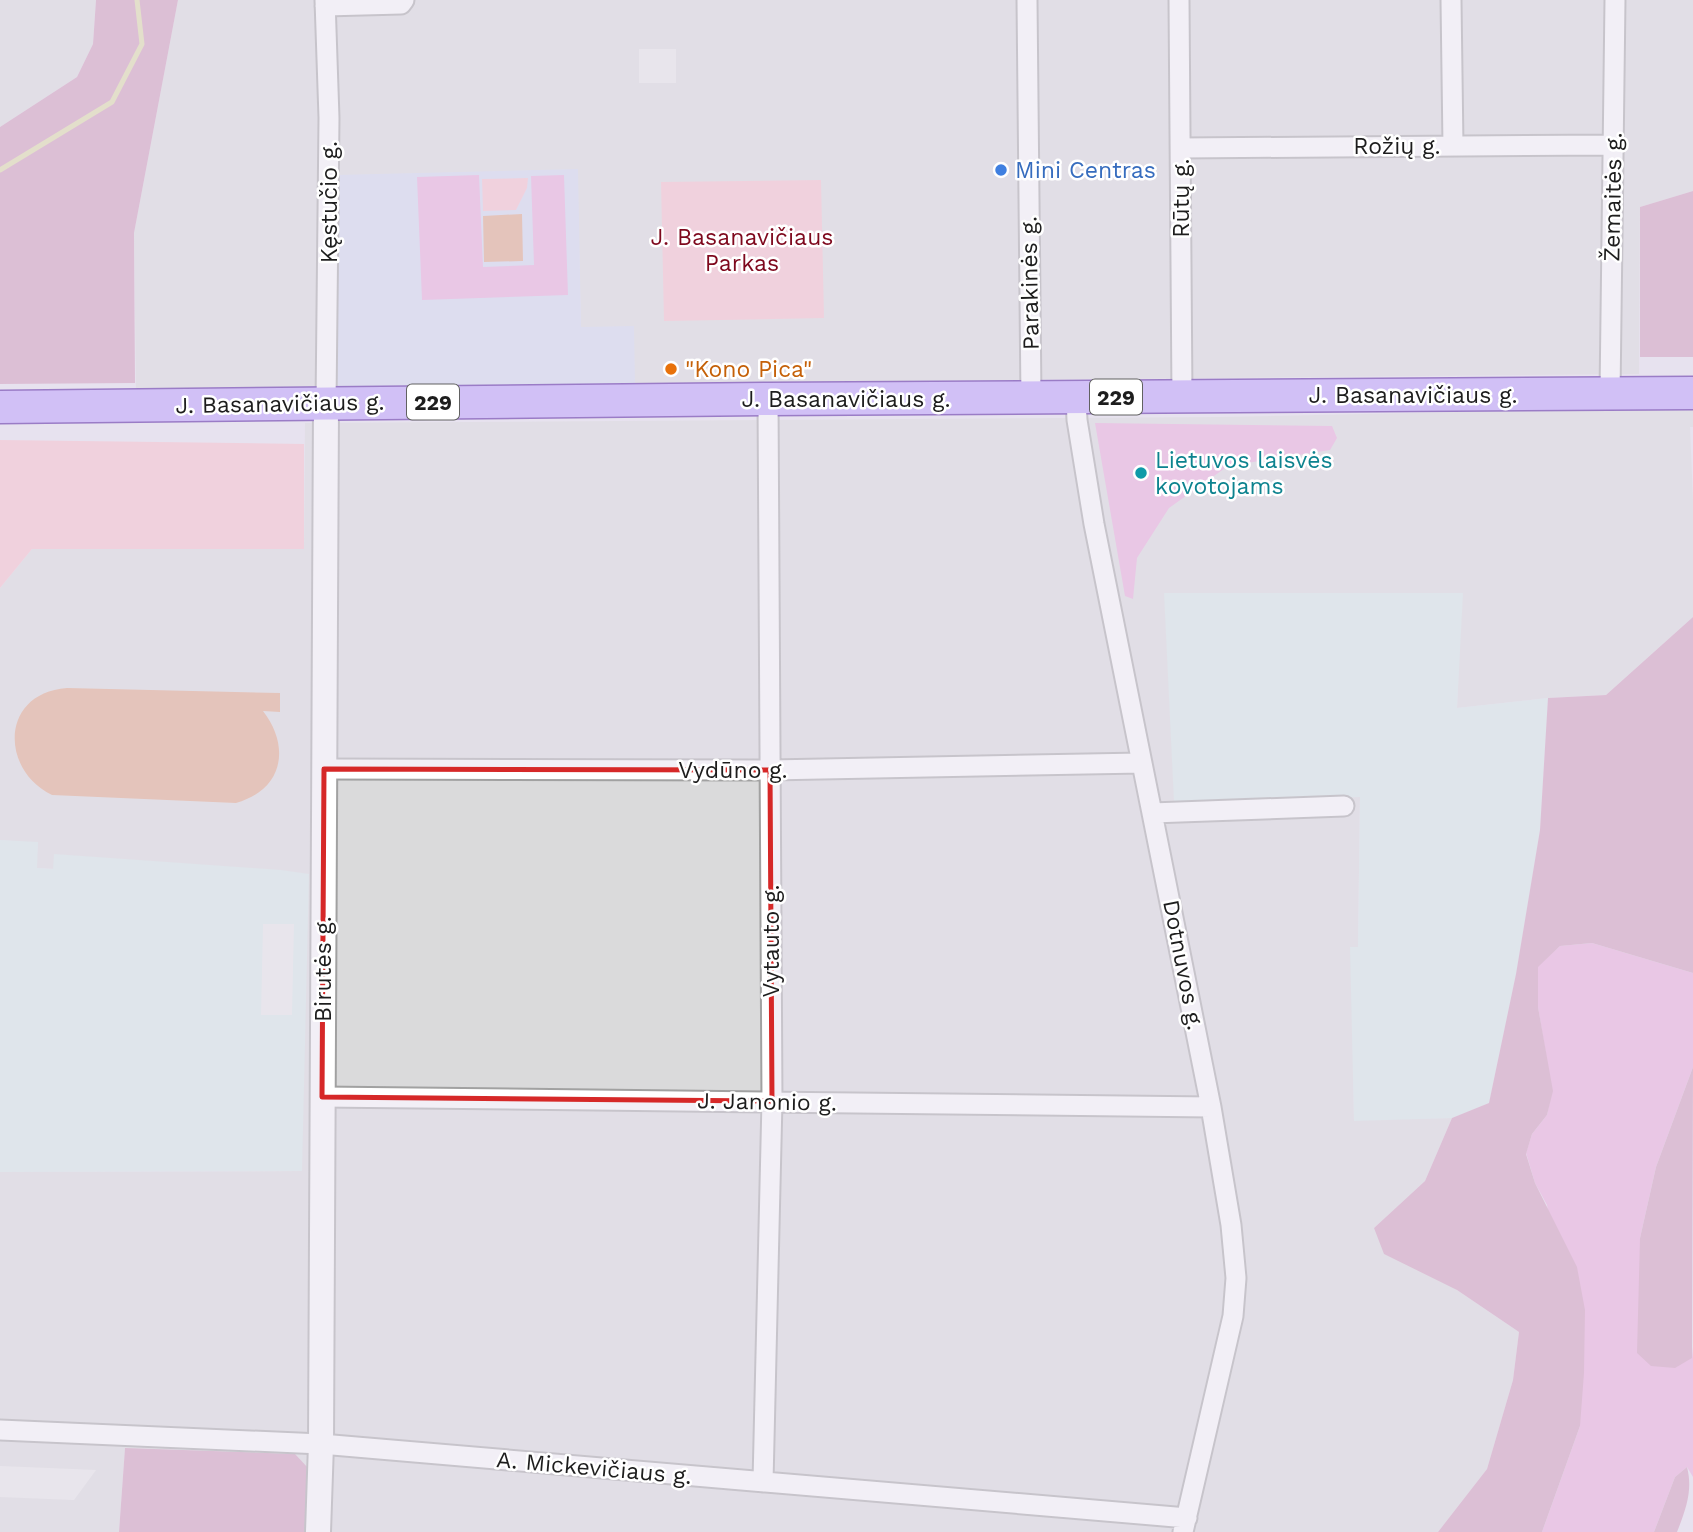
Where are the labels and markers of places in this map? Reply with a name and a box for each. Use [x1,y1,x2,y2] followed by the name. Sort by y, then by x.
[1015,157,1156,184] place label: Mini Centras
[993,162,1009,178] marker: Mini Centras
[685,356,812,383] place label: "Kono Pica"
[663,361,679,377] marker: "Kono Pica"
[1155,447,1333,500] place label: Lietuvos laisvės kovotojams
[1133,465,1149,481] marker: Lietuvos laisvės kovotojams

